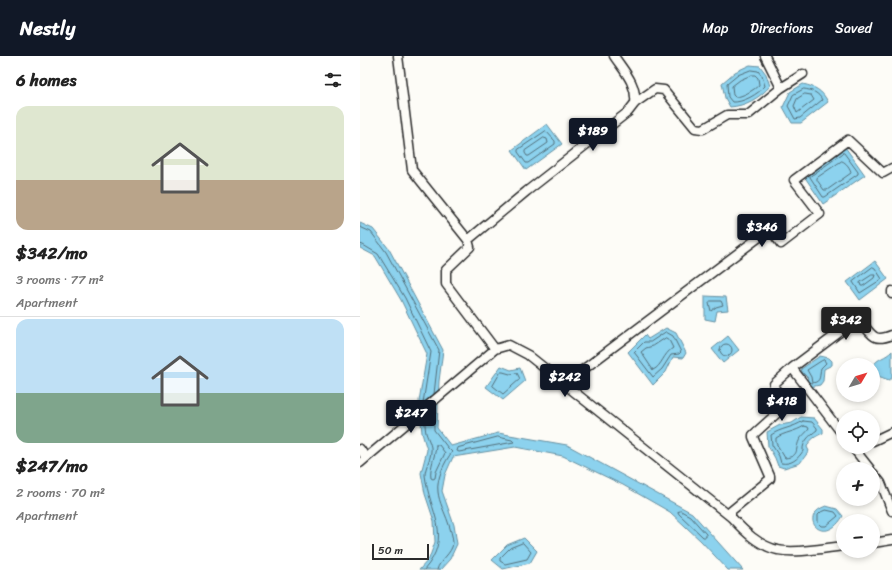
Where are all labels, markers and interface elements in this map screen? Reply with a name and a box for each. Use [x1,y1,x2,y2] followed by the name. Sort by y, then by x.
[20,12,75,45] text: Nestly
[702,16,728,41] text: Map
[750,16,813,41] text: Directions
[835,16,872,41] text: Saved
[16,65,76,95] text: 6 homes
[322,69,344,91] icon: filters
[569,118,617,152] pin: $189
[578,119,608,142] text: $189
[144,132,216,204] icon: home
[738,214,786,248] pin: $346
[746,215,778,238] text: $346
[16,238,87,268] text: $342/mo
[16,268,104,291] text: 3 rooms · 77 m²
[16,291,77,314] text: Apartment
[822,307,870,341] pin: $342
[830,308,862,331] text: $342
[144,345,216,417] icon: home
[836,358,880,402] north arrow
[836,358,880,558] map controls
[541,364,589,398] pin: $242
[549,365,581,388] text: $242
[758,388,806,422] pin: $418
[767,389,797,412] text: $418
[387,400,435,434] pin: $247
[395,401,427,424] text: $247
[836,410,880,454] button: locate
[16,451,88,481] text: $247/mo
[836,462,880,506] button: +
[16,481,105,504] text: 2 rooms · 70 m²
[16,504,77,527] text: Apartment
[836,514,880,558] button: −
[378,541,403,560] text: 50 m
[372,542,429,561] scale bar

